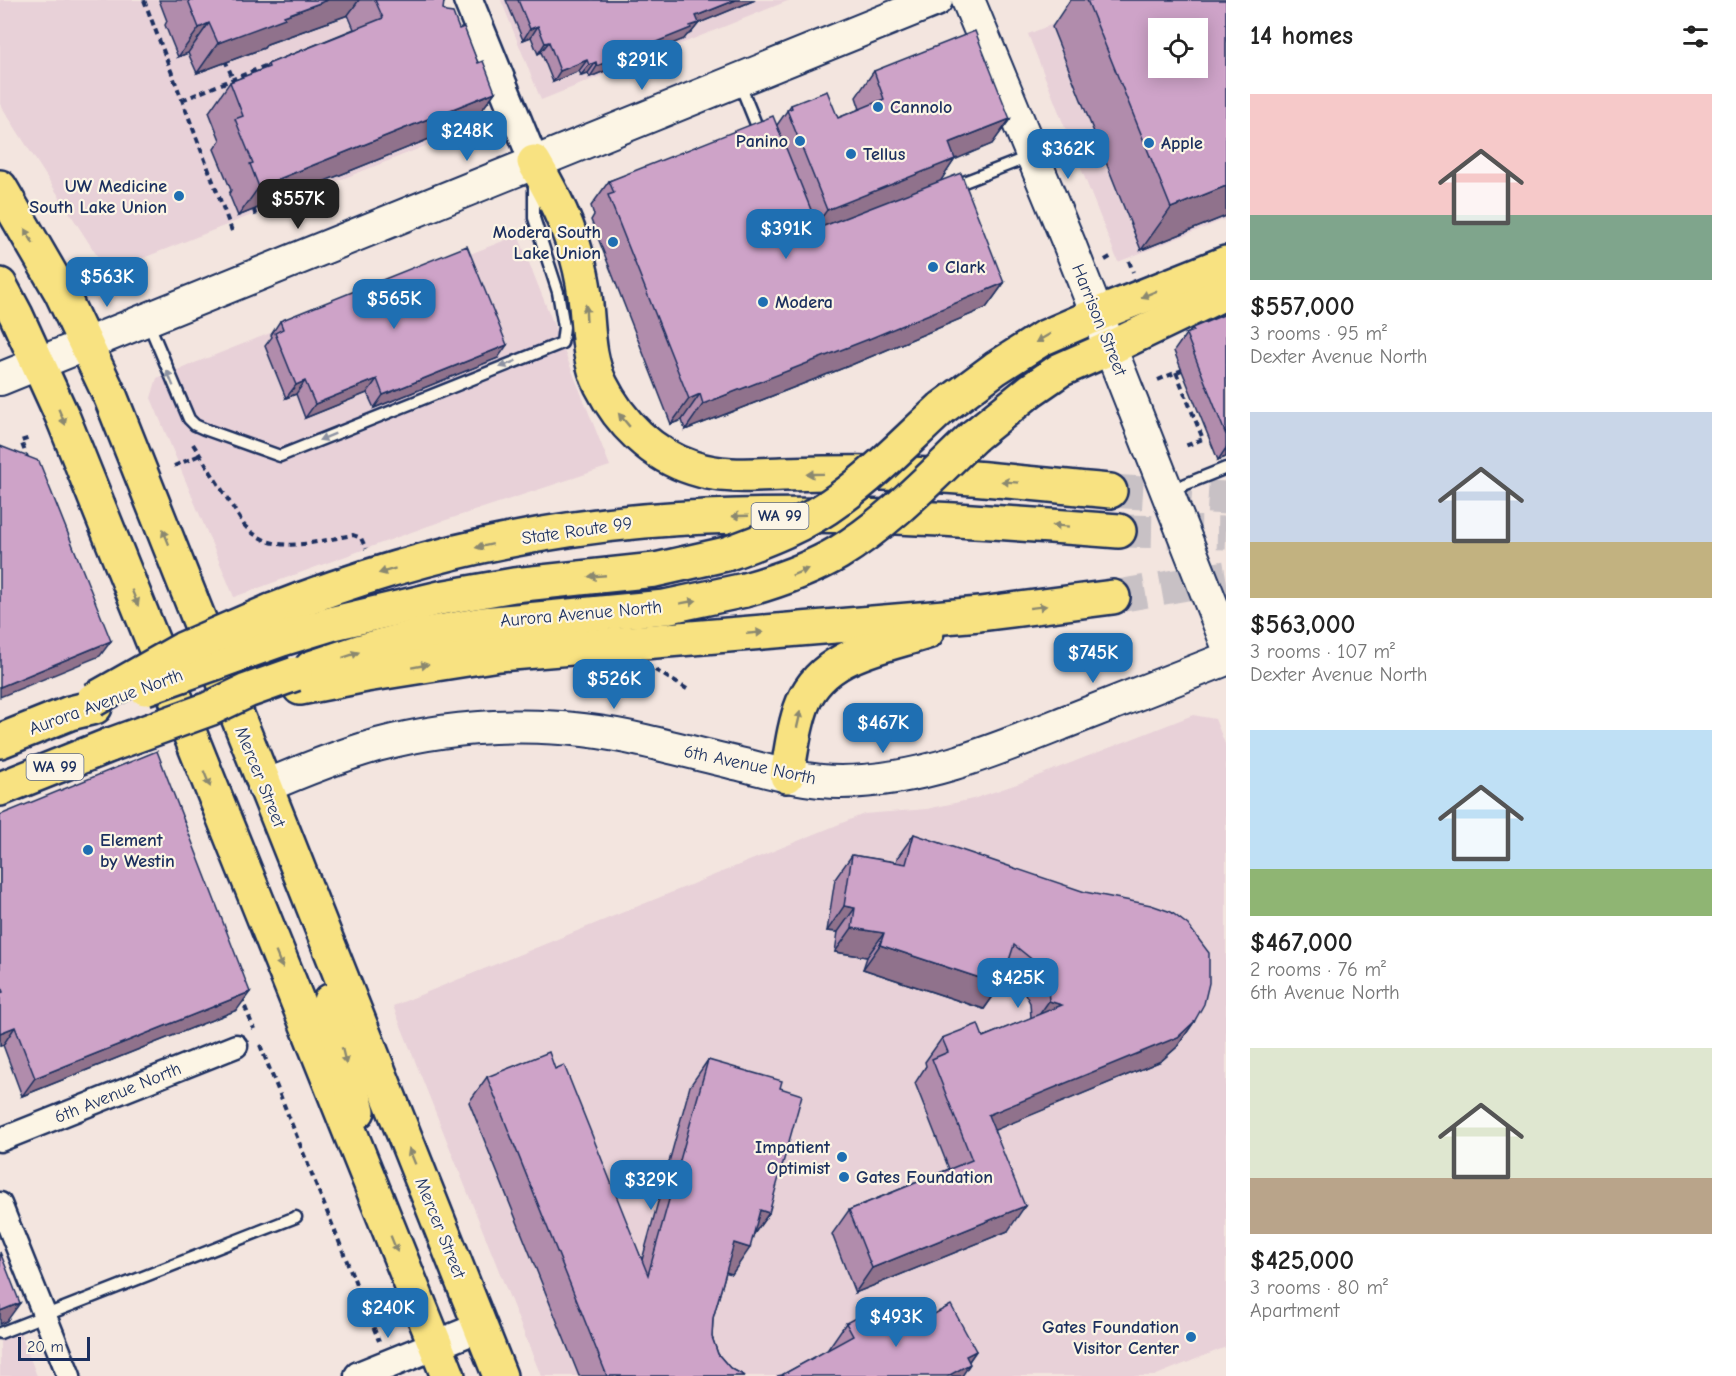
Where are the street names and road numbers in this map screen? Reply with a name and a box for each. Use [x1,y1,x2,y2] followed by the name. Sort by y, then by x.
[1067,261,1131,380] street label: Harrison Street
[752,503,808,529] road number: WA 99
[520,513,634,549] street label: State Route 99
[499,596,663,632] street label: Aurora Avenue North
[26,664,186,740] street label: Aurora Avenue North
[230,724,290,831] street label: Mercer Street
[682,741,818,789] street label: 6th Avenue North
[26,754,84,780] road number: WA 99
[52,1058,184,1128] street label: 6th Avenue North
[410,1175,470,1282] street label: Mercer Street

